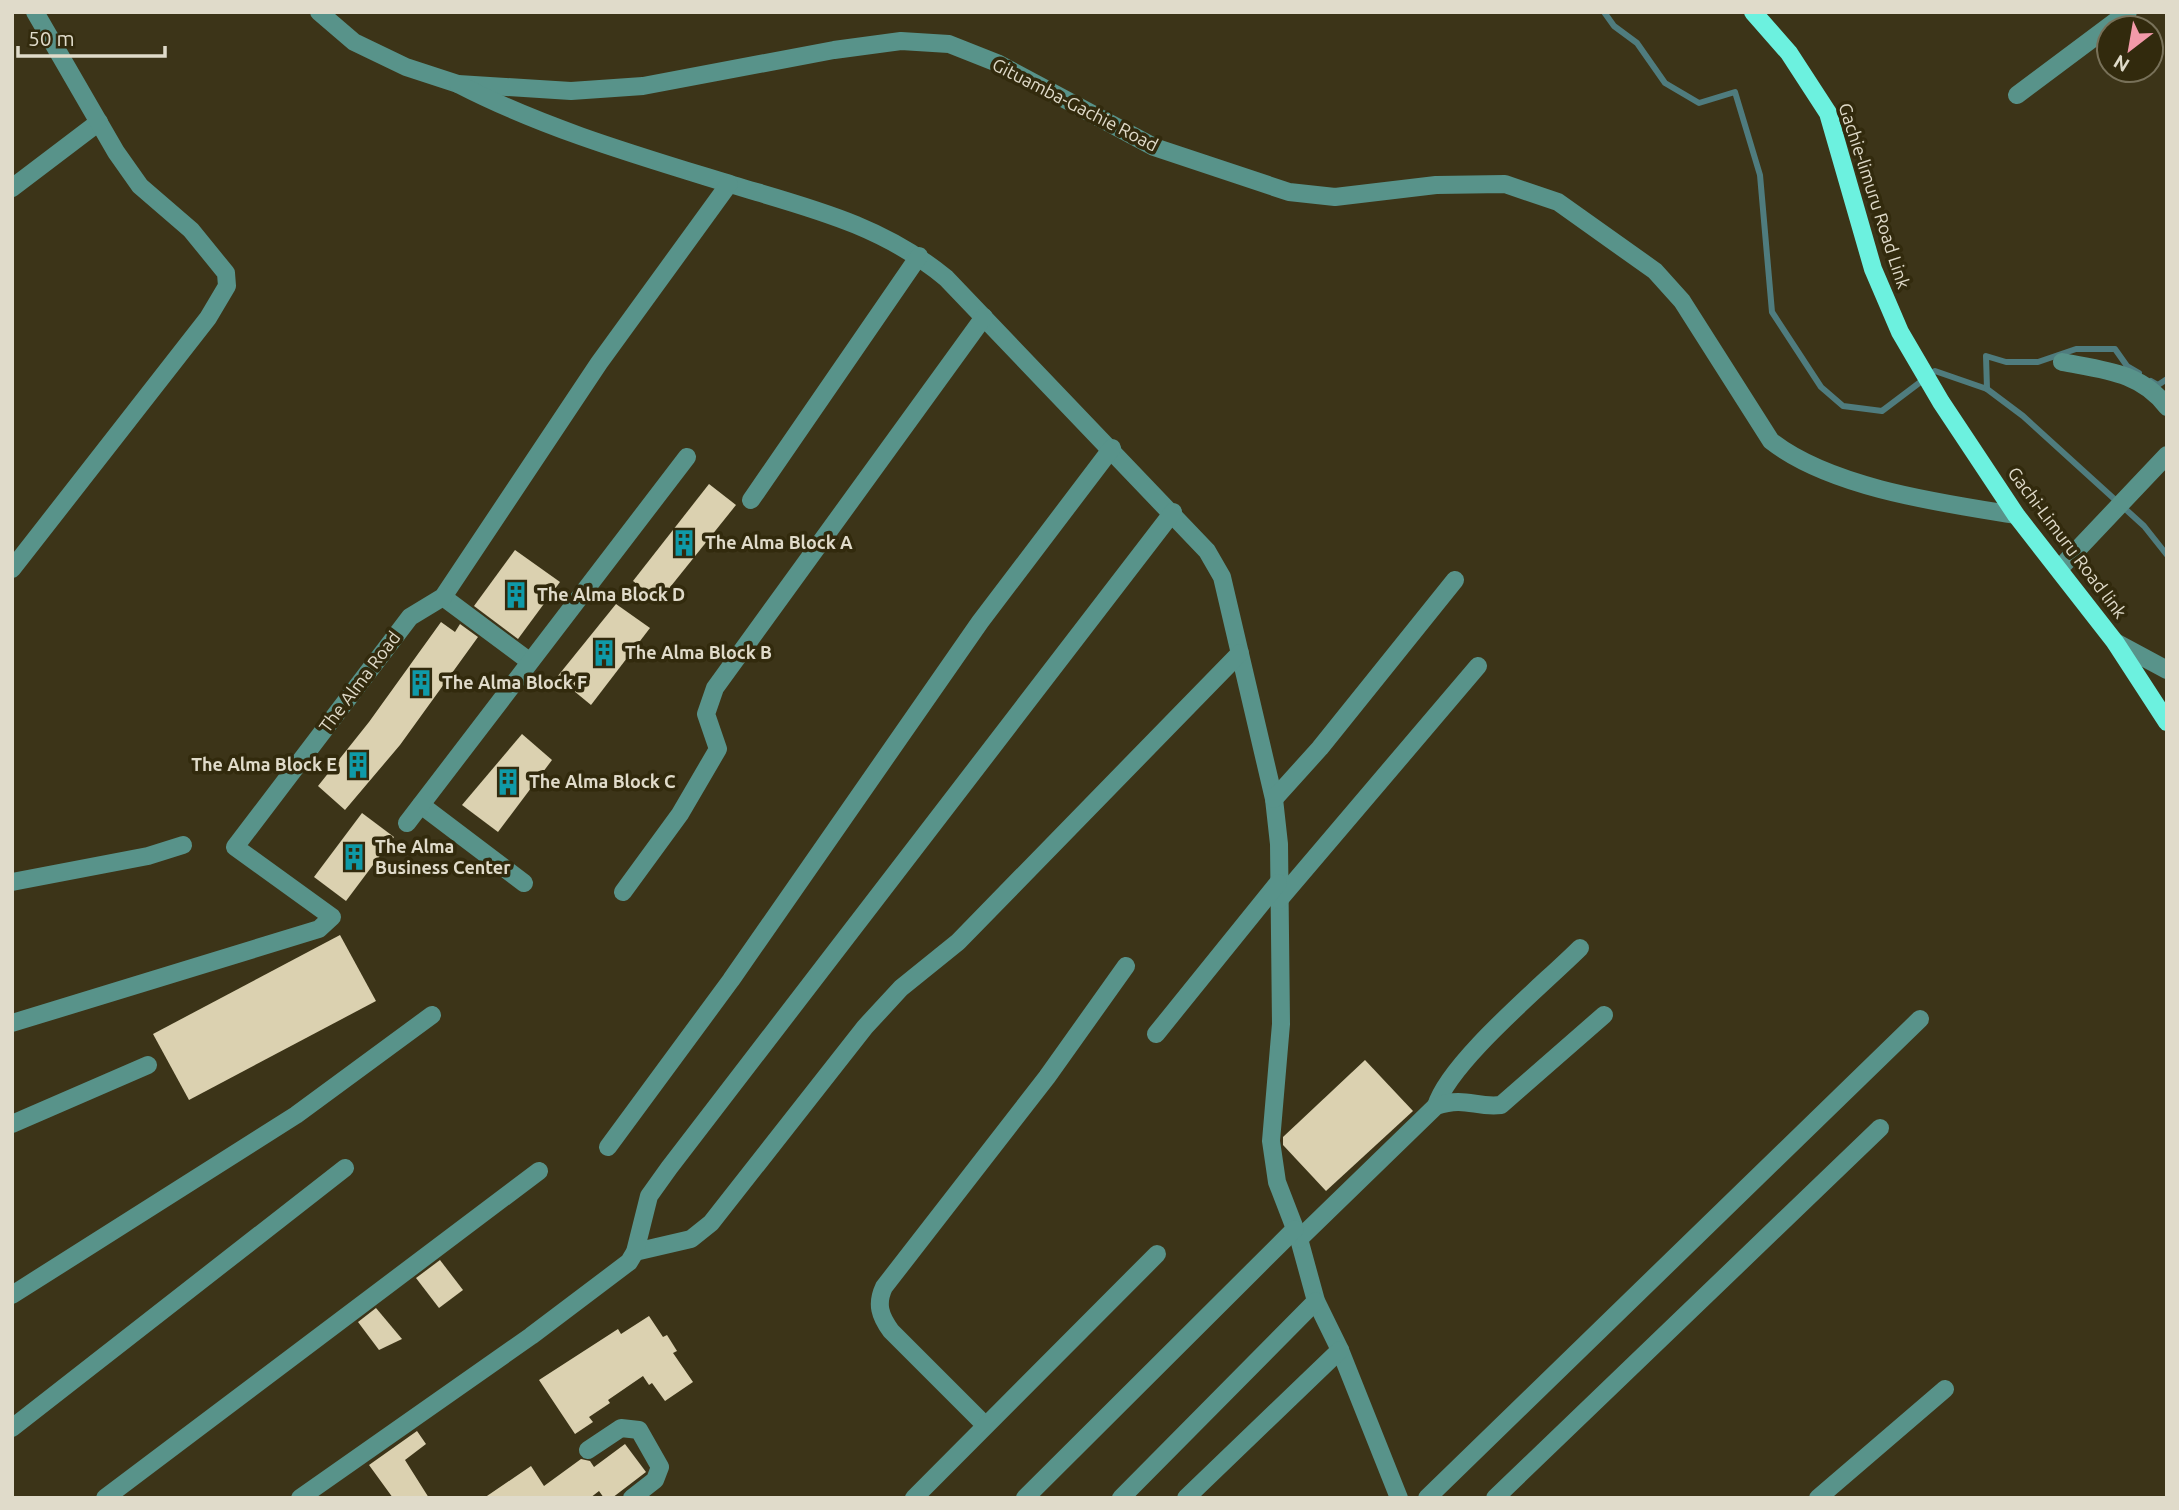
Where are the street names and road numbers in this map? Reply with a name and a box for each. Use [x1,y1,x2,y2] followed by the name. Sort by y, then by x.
[989,54,1162,155] street label: Gituamba-Gachie Road
[1835,100,1914,291] street label: Gachie-limuru Road Link
[2004,463,2131,622] street label: Gachi-Limuru Road link
[315,627,404,736] street label: The Alma Road

